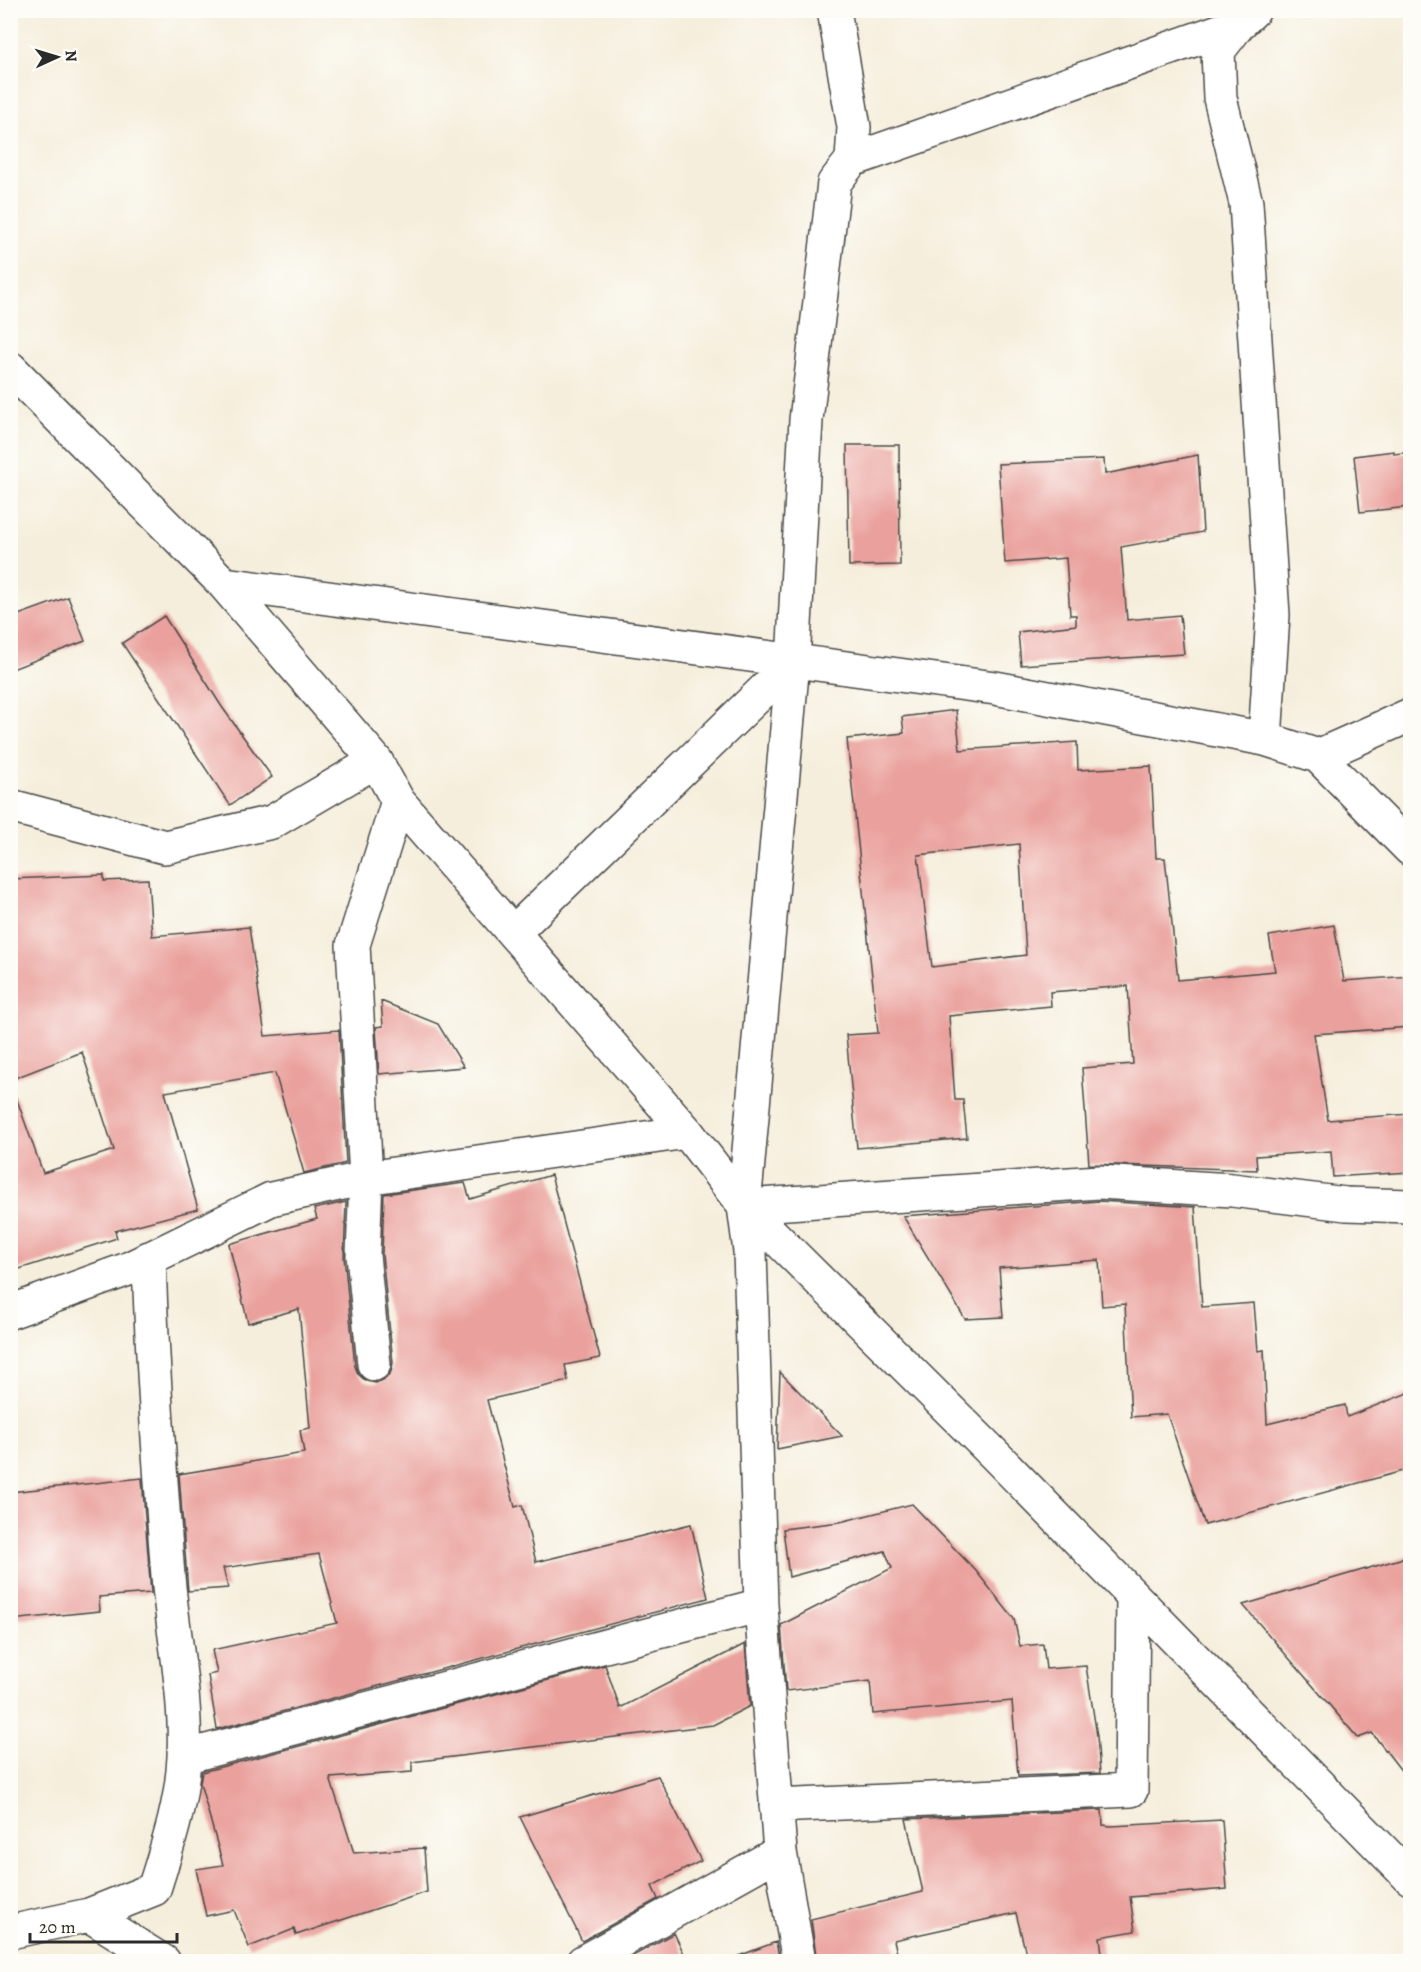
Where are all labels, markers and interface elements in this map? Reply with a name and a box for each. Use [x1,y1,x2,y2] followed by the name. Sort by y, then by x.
[27,27,87,87] north arrow
[60,49,82,63] text: N
[30,1906,177,1944] scale bar
[39,1915,76,1939] text: 20 m

